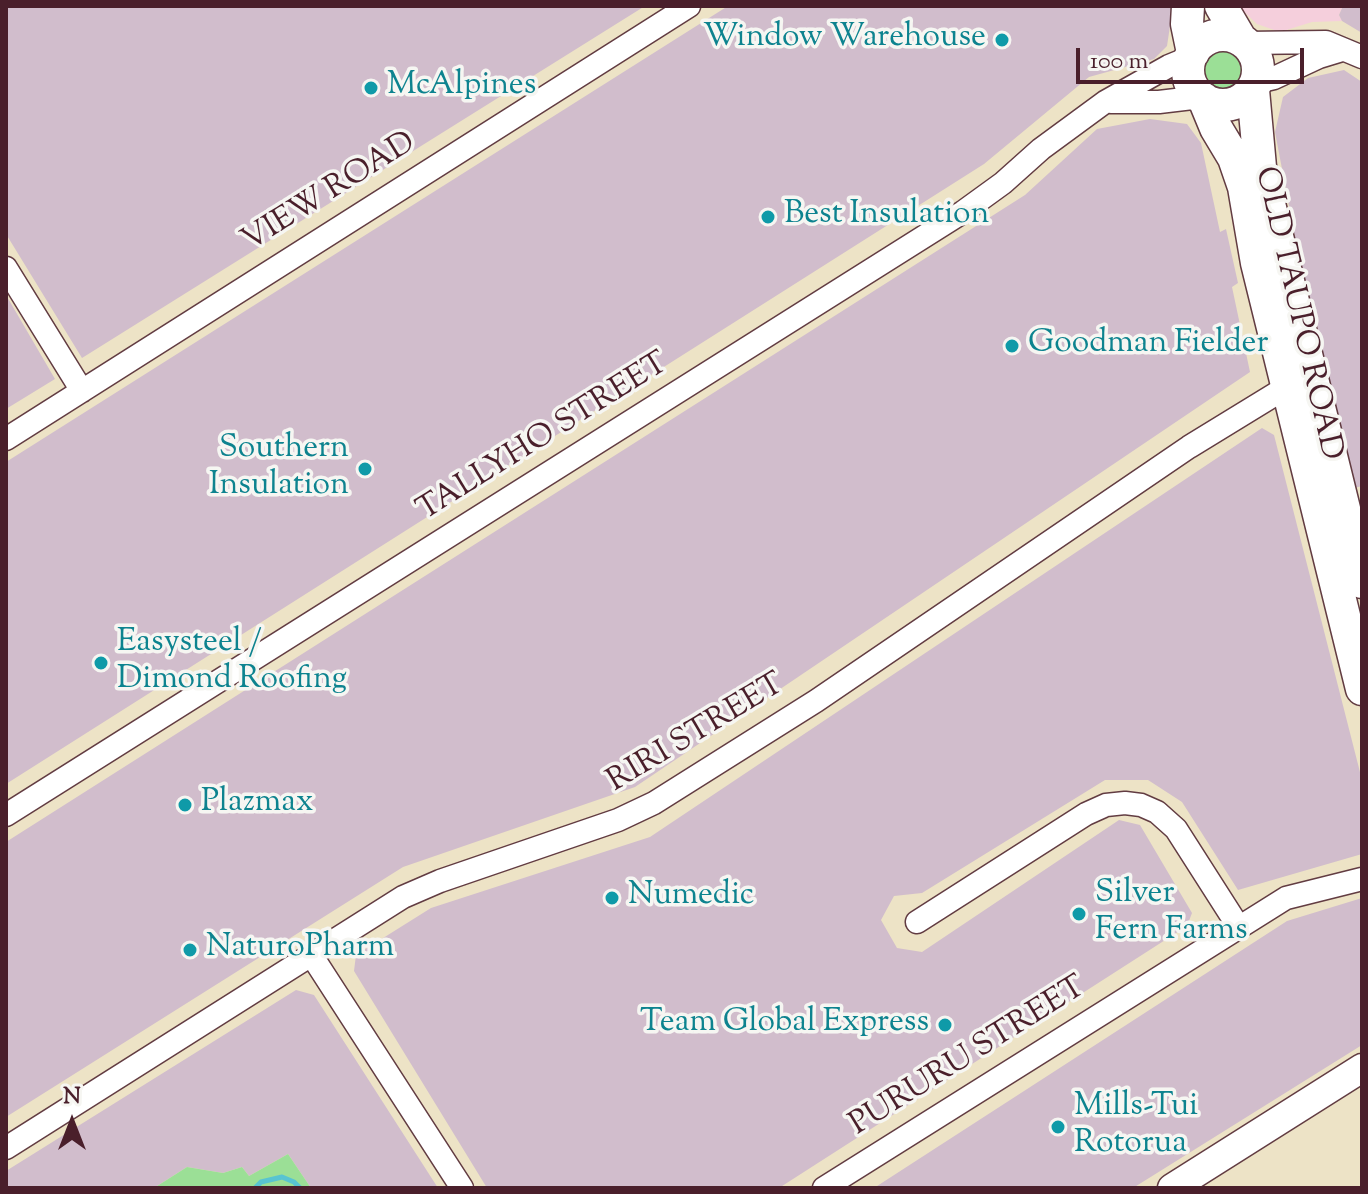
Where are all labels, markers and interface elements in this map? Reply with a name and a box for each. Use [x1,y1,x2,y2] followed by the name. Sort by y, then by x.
[703,21,986,59] place label: Window Warehouse
[993,31,1011,49] marker: Window Warehouse
[1080,32,1308,82] scale bar
[1090,45,1148,79] text: 100 m
[387,69,536,107] place label: McAlpines
[362,79,380,97] marker: McAlpines
[236,125,424,263] street label: VIEW ROAD
[1244,164,1348,464] street label: OLD TAUPO ROAD
[784,198,989,236] place label: Best Insulation
[759,208,777,226] marker: Best Insulation
[1028,327,1268,365] place label: Goodman Fielder
[1003,337,1021,355] marker: Goodman Fielder
[411,346,677,532] street label: TALLYHO STREET
[209,432,349,507] place label: Southern Insulation
[356,460,374,478] marker: Southern Insulation
[117,626,347,701] place label: Easysteel / Dimond Roofing
[92,654,110,672] marker: Easysteel / Dimond Roofing
[602,667,792,803] street label: RIRI STREET
[201,786,314,824] place label: Plazmax
[176,796,194,814] marker: Plazmax
[1095,877,1247,952] place label: Silver Fern Farms
[628,879,754,917] place label: Numedic
[603,889,621,907] marker: Numedic
[1070,905,1088,923] marker: Silver Fern Farms
[206,931,394,969] place label: NaturoPharm
[181,941,199,959] marker: NaturoPharm
[844,970,1094,1146] street label: PURURU STREET
[640,1006,929,1044] place label: Team Global Express
[936,1016,954,1034] marker: Team Global Express
[32,1082,112,1162] north arrow
[63,1082,81,1114] text: N
[1074,1090,1198,1165] place label: Mills-Tui Rotorua
[1049,1118,1067,1136] marker: Mills-Tui Rotorua

